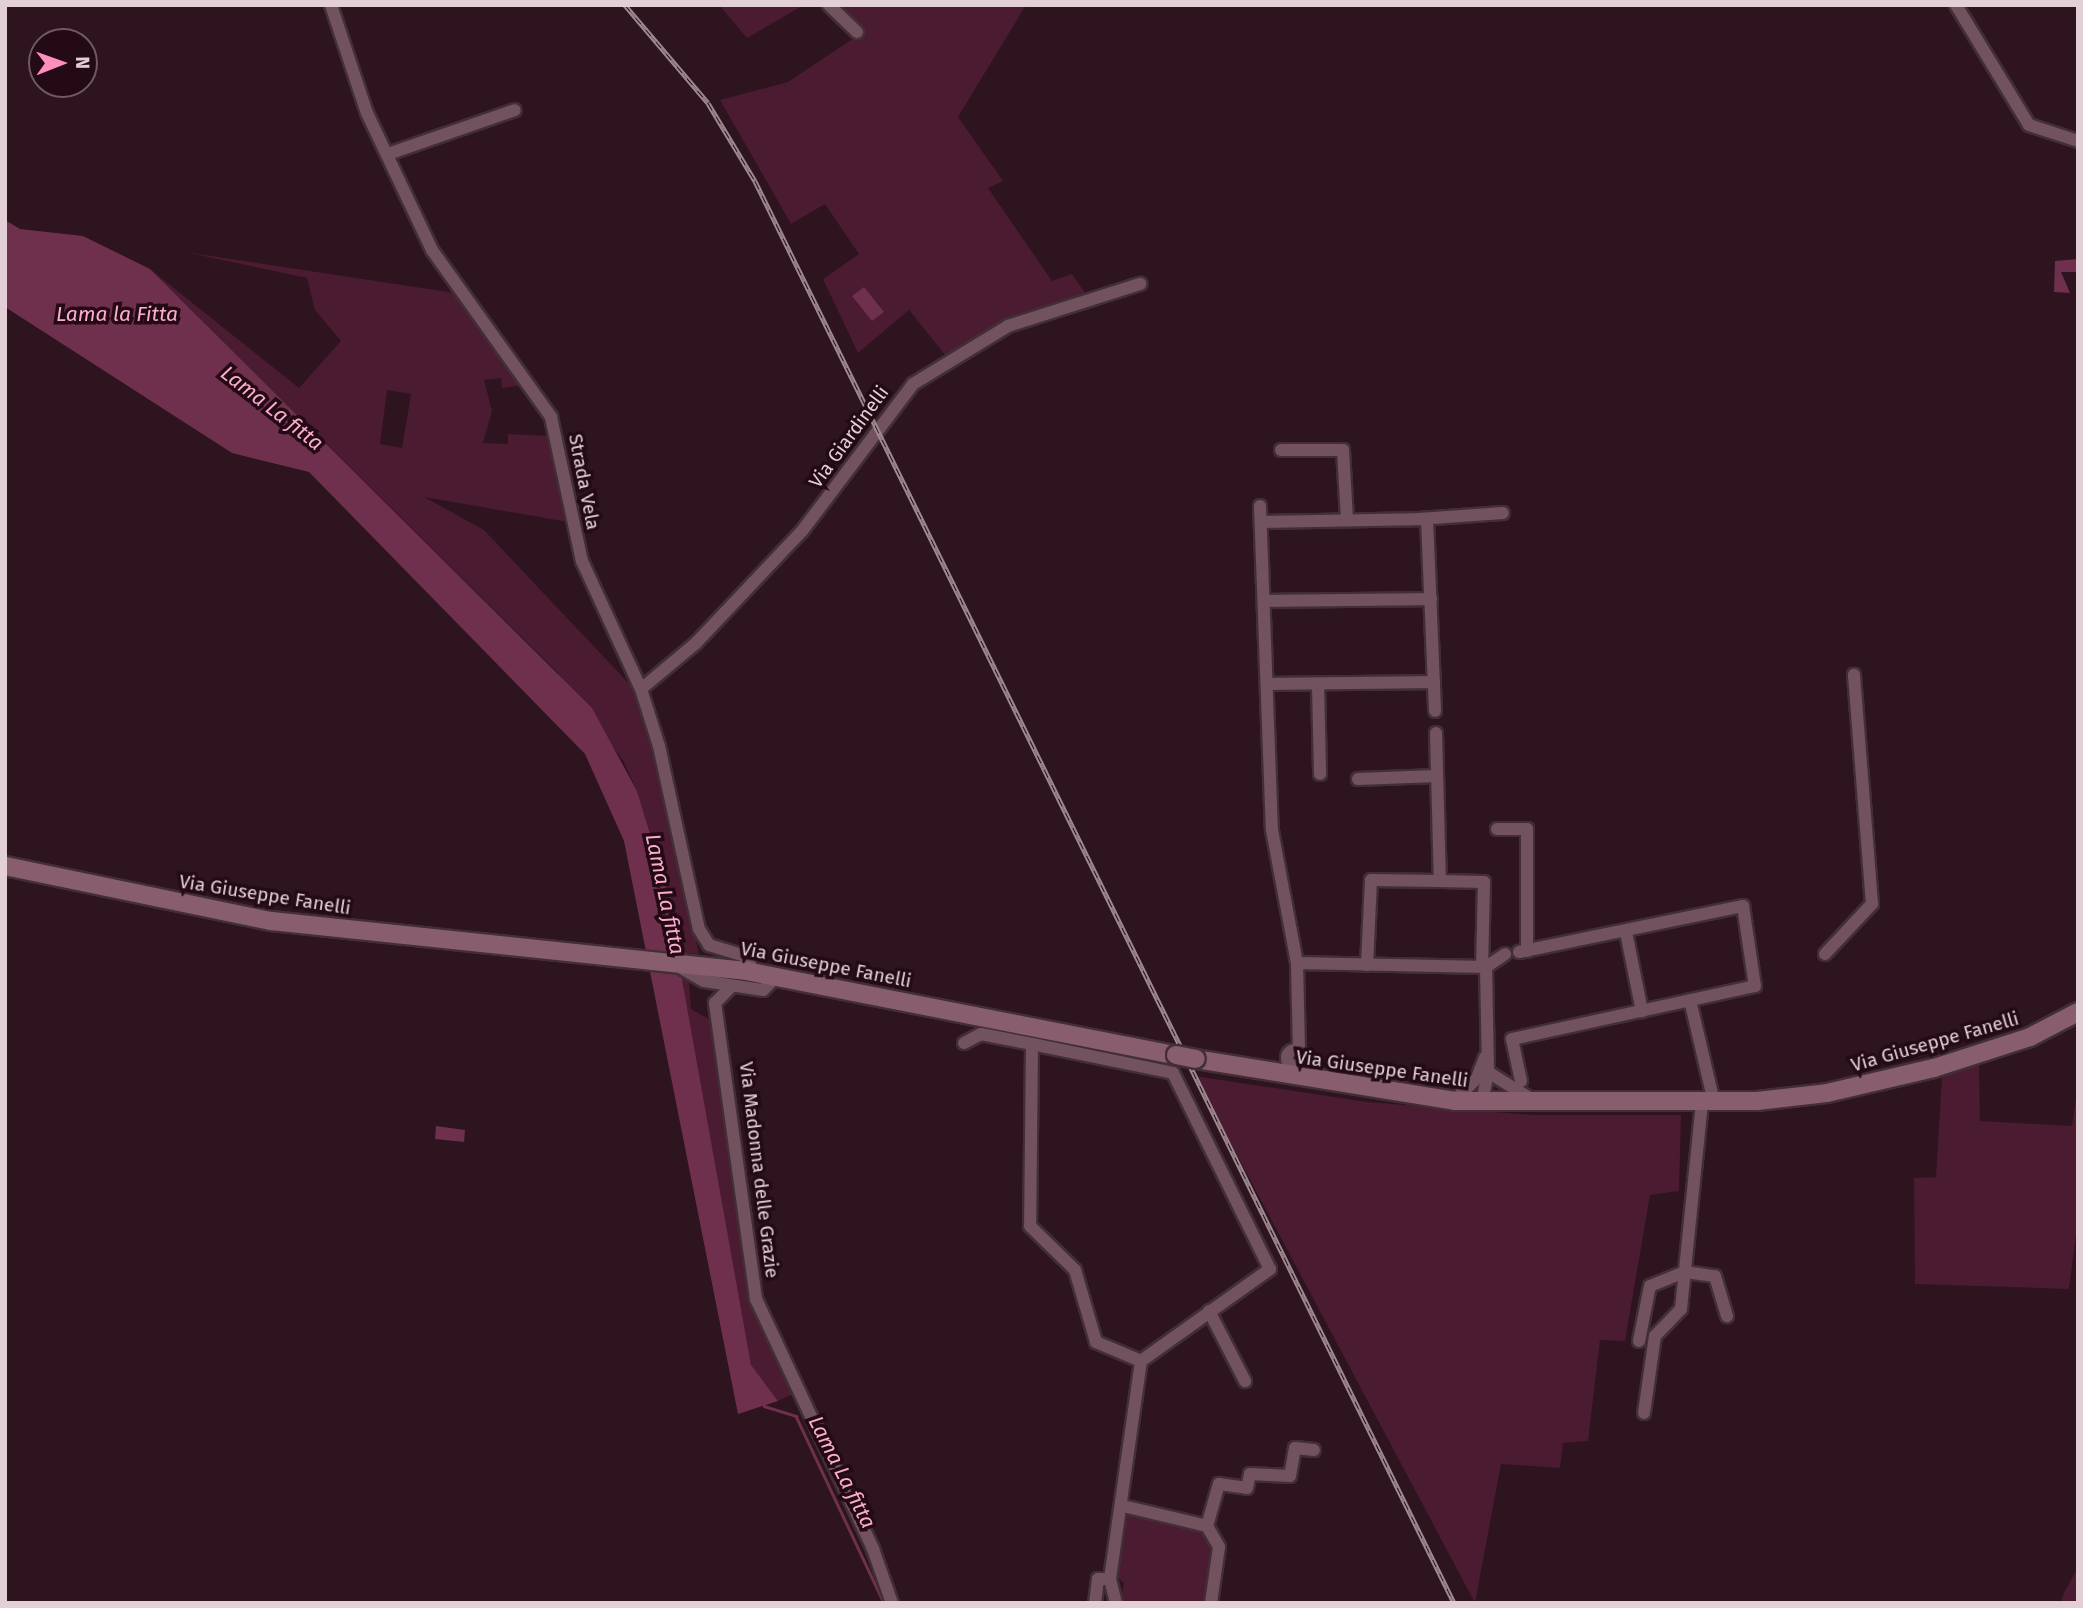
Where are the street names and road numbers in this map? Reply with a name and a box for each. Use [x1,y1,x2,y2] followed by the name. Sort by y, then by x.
[804,382,894,492] street label: Via Giardinelli
[564,432,604,532] street label: Strada Vela
[178,870,352,920] street label: Via Giuseppe Fanelli
[739,937,913,993] street label: Via Giuseppe Fanelli
[1849,1007,2021,1077] street label: Via Giuseppe Fanelli
[1295,1046,1469,1092] street label: Via Giuseppe Fanelli
[734,1061,784,1279] street label: Via Madonna delle Grazie

